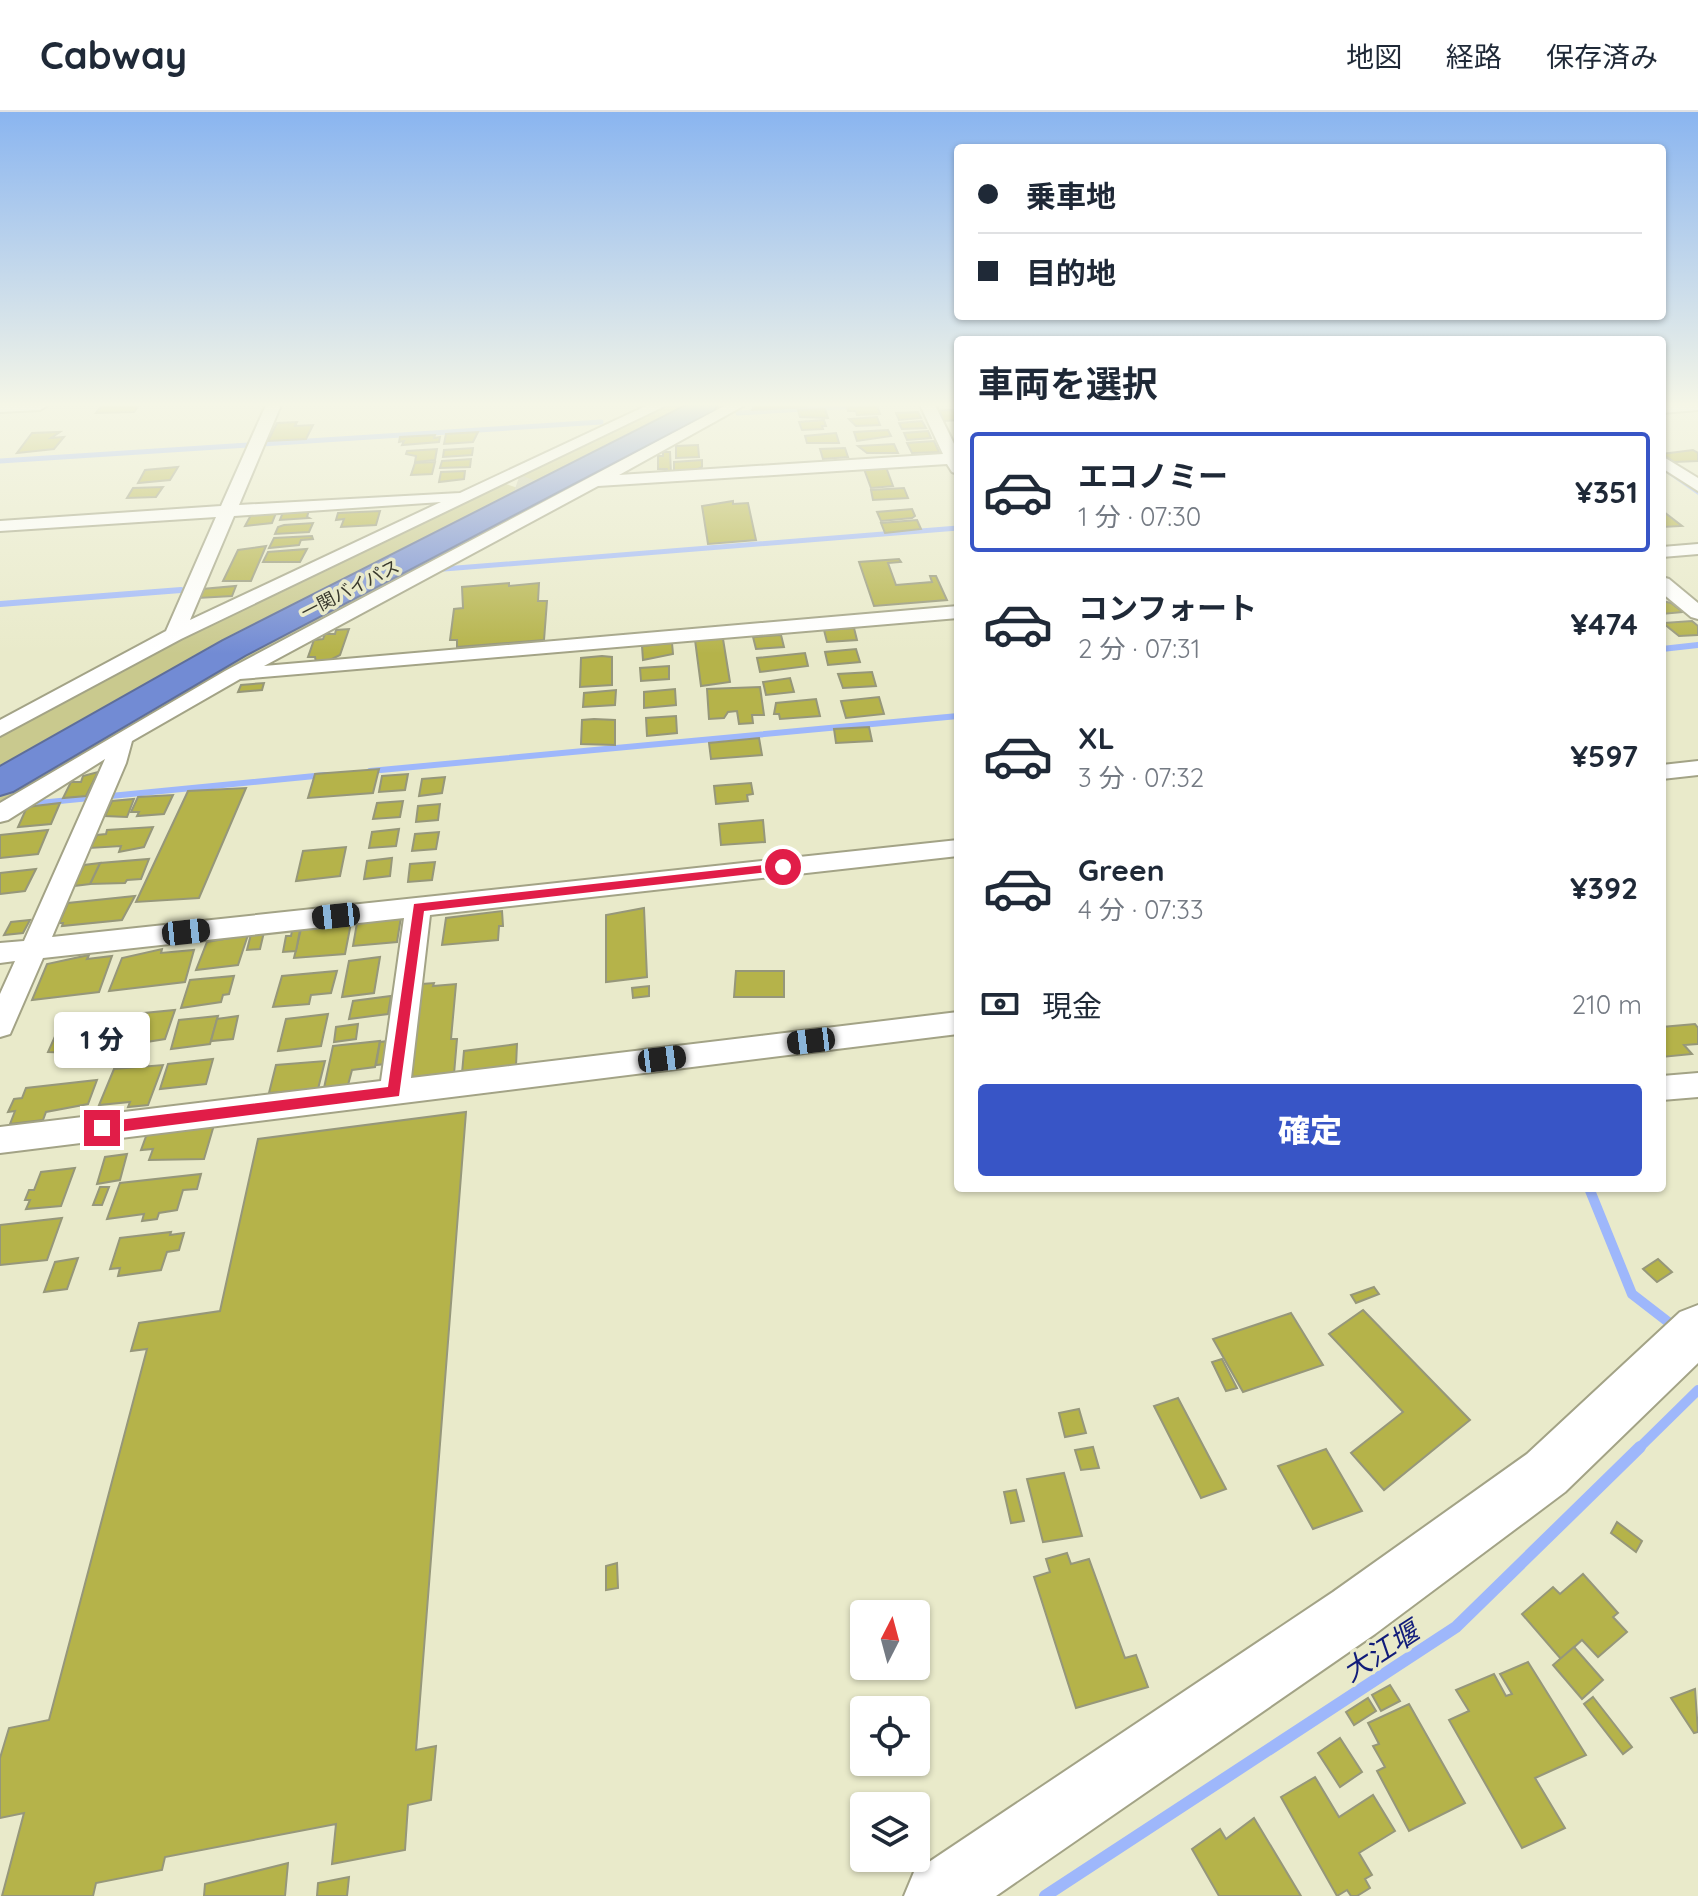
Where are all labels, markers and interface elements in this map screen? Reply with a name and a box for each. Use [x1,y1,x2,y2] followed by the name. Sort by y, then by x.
[40,31,187,79] text: Cabway
[1346,39,1402,74] text: 地図
[1446,39,1502,74] text: 経路
[1546,39,1658,74] text: 保存済み
[1026,177,1116,215] text: 乗車地
[1026,254,1116,292] text: 目的地
[978,361,1158,406] text: 車両を選択
[982,456,1054,528] icon: car
[1078,457,1228,495] text: エコノミー
[1575,473,1638,511] text: ¥351
[1078,500,1201,533] text: 1 分 · 07:30
[297,554,403,624] street label: 一関バイパス
[982,588,1054,660] icon: car
[1078,589,1257,627] text: コンフォート
[1570,605,1638,643] text: ¥474
[1078,632,1200,665] text: 2 分 · 07:31
[1078,719,1115,757] text: XL
[982,720,1054,792] icon: car
[1570,737,1638,775] text: ¥597
[1078,761,1204,794] text: 3 分 · 07:32
[765,849,801,885] route start
[1078,851,1165,889] text: Green
[982,852,1054,924] icon: car
[1570,869,1638,907] text: ¥392
[1078,893,1204,926] text: 4 分 · 07:33
[311,902,361,930] car
[161,918,211,946] car
[978,982,1022,1026] icon: cash
[1042,987,1102,1025] text: 現金
[1572,988,1642,1021] text: 210 m
[54,1012,150,1068] callout: 1 分
[80,1023,124,1056] text: 1 分
[786,1026,836,1056] car
[637,1044,687,1074] car
[978,1084,1642,1176] button: 確定
[84,1110,120,1146] route end
[850,1600,930,1680] north arrow
[850,1600,930,1872] map controls
[1335,1611,1429,1689] water label: 大江堰
[850,1696,930,1776] button: locate
[850,1792,930,1872] button: layers

